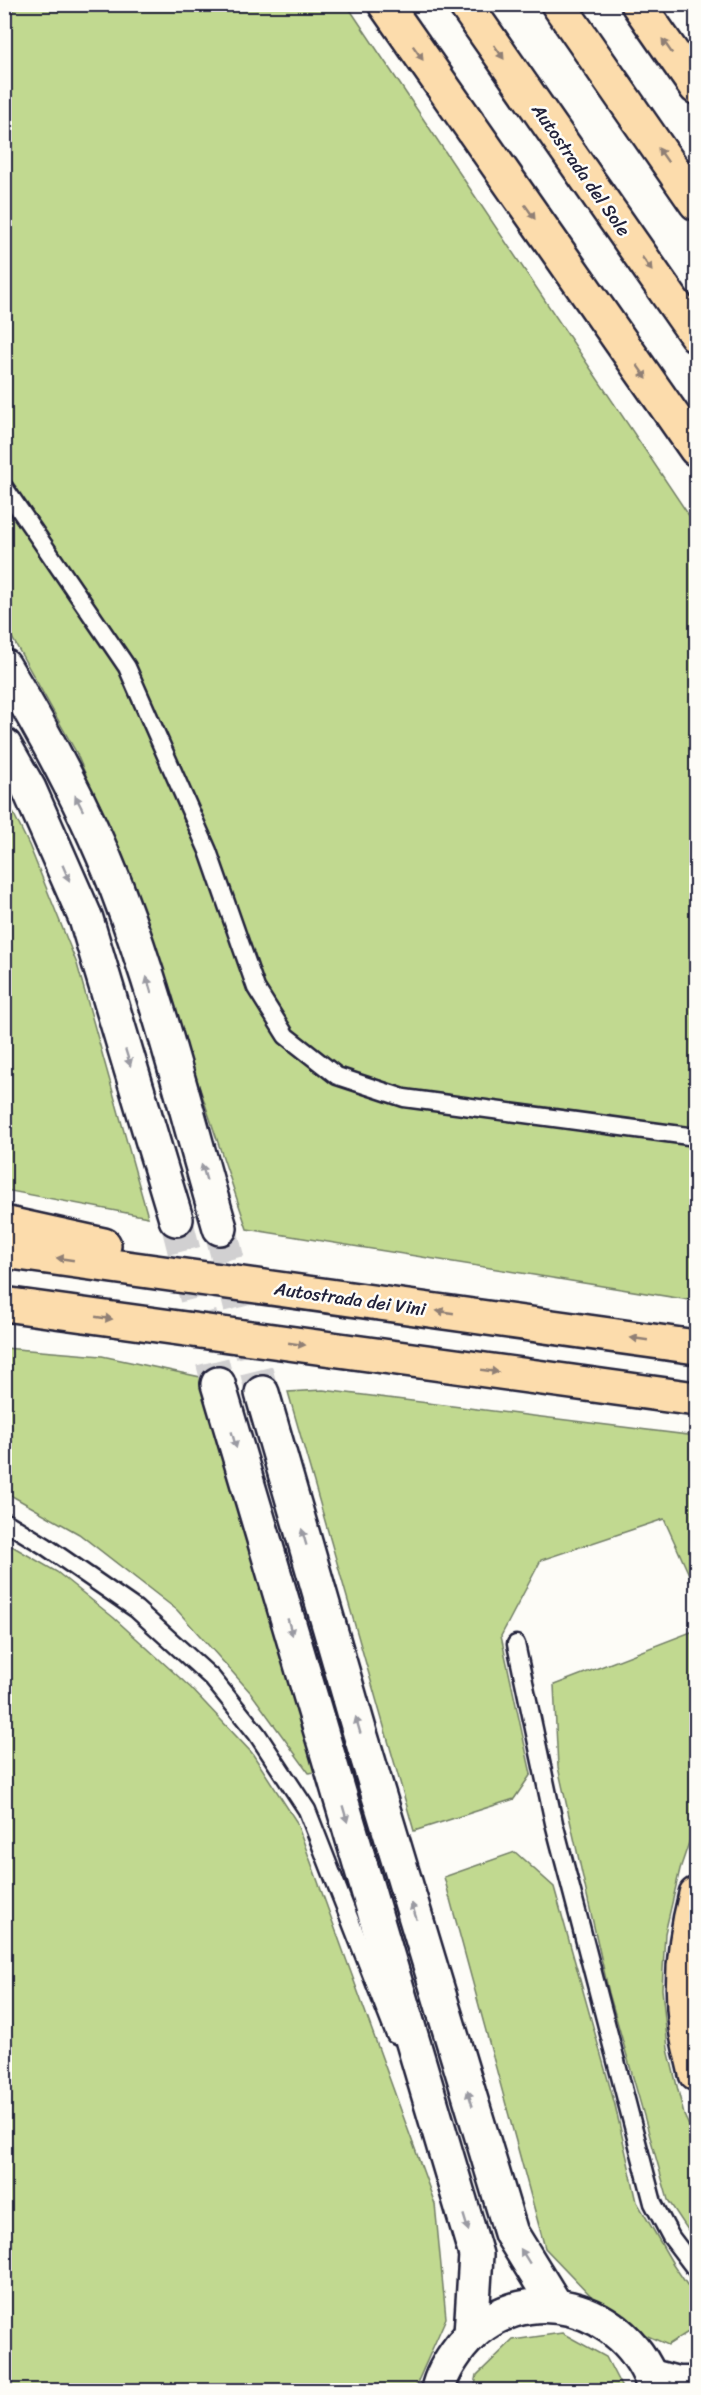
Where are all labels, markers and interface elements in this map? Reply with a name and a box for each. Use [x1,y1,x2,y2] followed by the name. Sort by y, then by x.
[661,38,673,54] one-way arrow
[412,44,424,60] one-way arrow
[492,45,504,60] one-way arrow
[522,96,639,243] street label: Autostrada del Sole
[657,147,669,163] one-way arrow
[524,204,536,220] one-way arrow
[641,255,653,271] one-way arrow
[636,363,648,379] one-way arrow
[74,795,83,812] one-way arrow
[62,864,71,882] one-way arrow
[144,976,153,994] one-way arrow
[124,1049,133,1067] one-way arrow
[199,1163,208,1181] one-way arrow
[55,1255,74,1264] one-way arrow
[271,1272,429,1326] street label: Autostrada dei Vini
[436,1307,455,1317] one-way arrow
[95,1313,114,1322] one-way arrow
[629,1334,648,1343] one-way arrow
[288,1340,307,1349] one-way arrow
[481,1366,500,1375] one-way arrow
[230,1431,239,1449] one-way arrow
[299,1528,308,1546] one-way arrow
[286,1618,295,1636] one-way arrow
[353,1716,362,1734] one-way arrow
[341,1805,350,1823] one-way arrow
[409,1902,418,1920] one-way arrow
[465,2089,474,2107] one-way arrow
[462,2214,471,2232] one-way arrow
[520,2248,531,2264] one-way arrow

